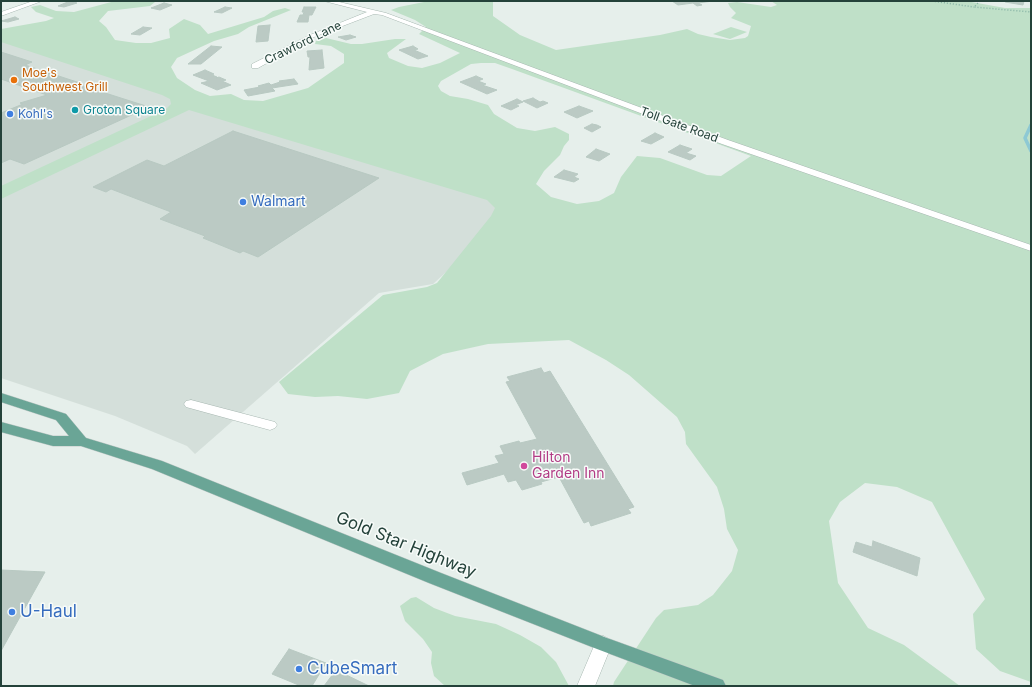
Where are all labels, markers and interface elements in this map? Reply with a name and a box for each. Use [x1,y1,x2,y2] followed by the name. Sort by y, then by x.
[262,18,344,68] street label: Crawford Lane
[22,66,108,94] place label: Moe's Southwest Grill
[9,75,19,85] marker: Moe's Southwest Grill
[83,103,165,117] place label: Groton Square
[638,104,720,146] street label: Toll Gate Road
[70,105,80,115] marker: Groton Square
[18,107,53,121] place label: Kohl's
[5,109,15,119] marker: Kohl's
[251,194,306,210] place label: Walmart
[238,197,248,207] marker: Walmart
[532,450,605,482] place label: Hilton Garden Inn
[519,461,529,471] marker: Hilton Garden Inn
[333,508,479,582] street label: Gold Star Highway
[20,602,77,622] place label: U-Haul
[7,607,17,617] marker: U-Haul
[307,659,397,679] place label: CubeSmart
[294,664,304,674] marker: CubeSmart

